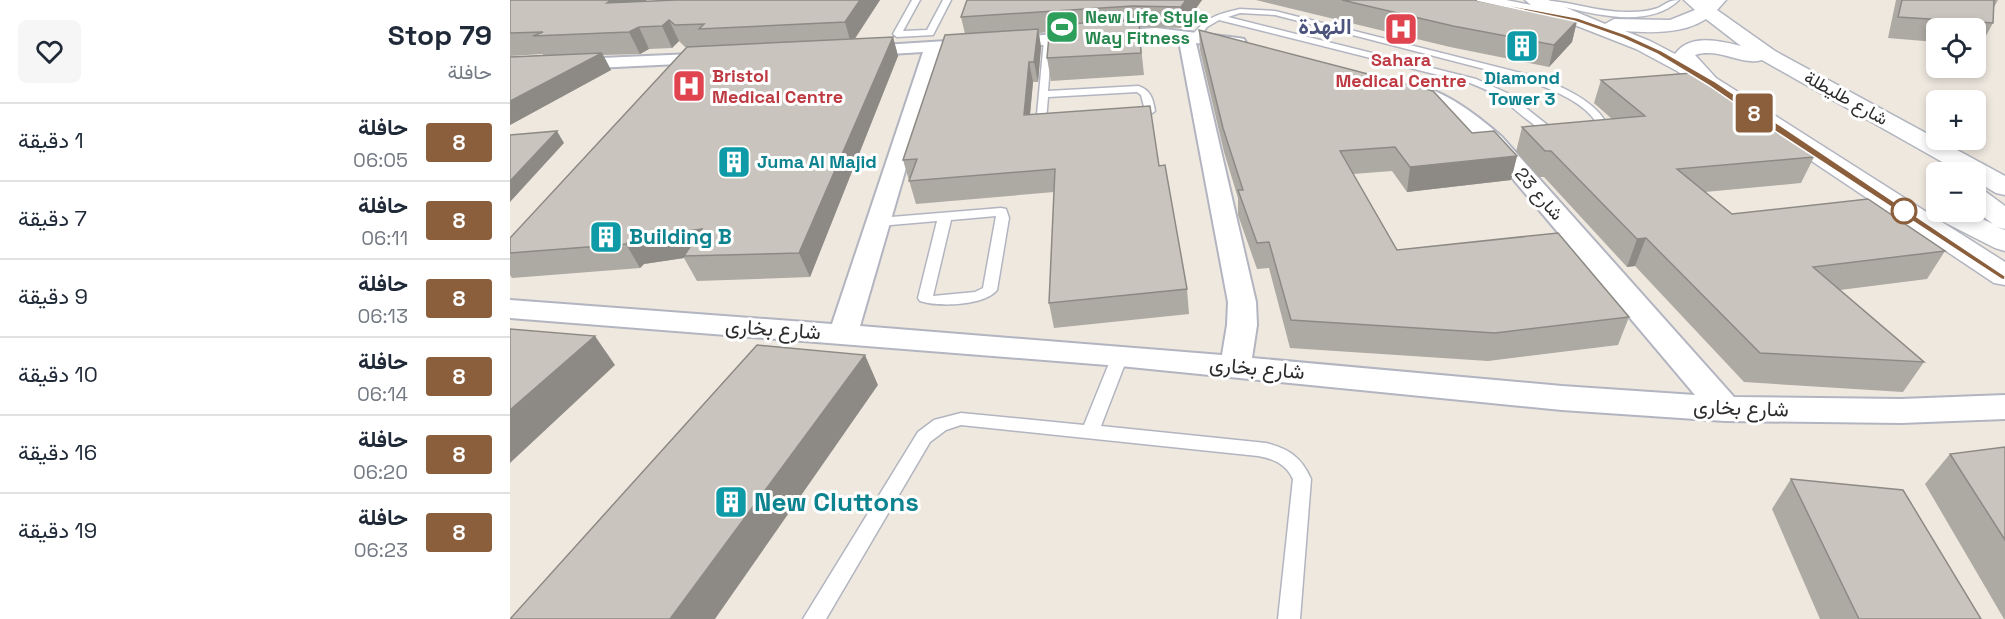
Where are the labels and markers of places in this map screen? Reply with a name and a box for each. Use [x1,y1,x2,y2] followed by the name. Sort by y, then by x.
[1085,5,1209,49] place label: New Life Style Way Fitness
[1044,9,1080,45] sports icon: New Life Style Way Fitness
[1383,11,1419,47] hospital icon: Sahara Medical Centre
[1504,28,1540,64] building icon: Diamond Tower 3
[1335,48,1467,92] place label: Sahara Medical Centre
[712,64,843,108] place label: Bristol Medical Centre
[1484,66,1560,110] place label: Diamond Tower 3
[671,68,707,104] hospital icon: Bristol Medical Centre
[716,144,752,180] building icon: Juma Al Majid
[757,150,877,173] place label: Juma Al Majid
[1891,198,1917,224] unlabelled marker
[588,219,624,255] building icon: Building B
[629,223,732,250] place label: Building B
[713,484,749,520] building icon: New Cluttons
[754,485,919,519] place label: New Cluttons

